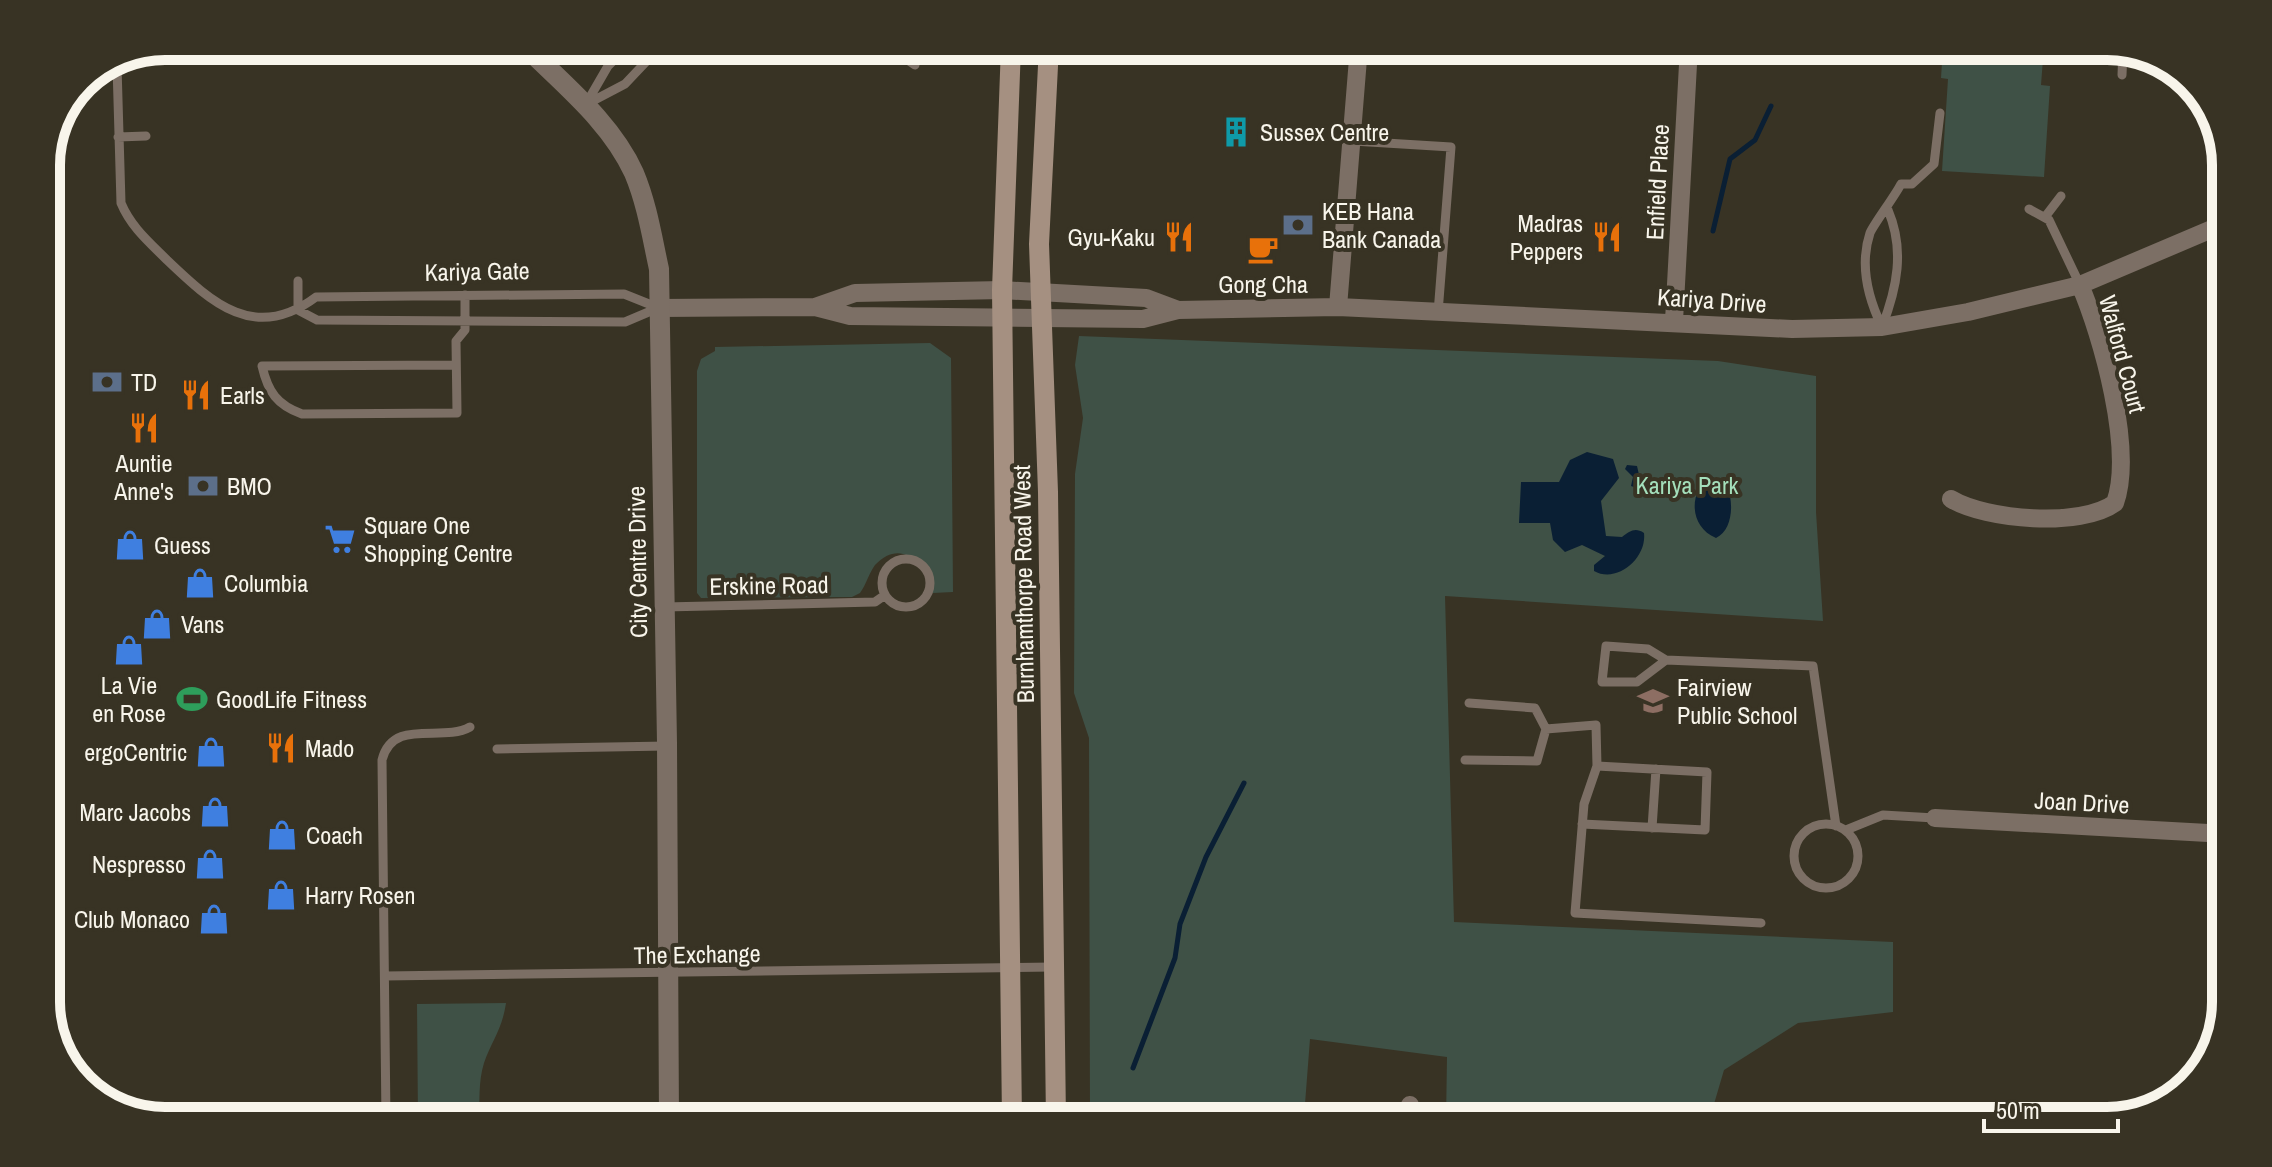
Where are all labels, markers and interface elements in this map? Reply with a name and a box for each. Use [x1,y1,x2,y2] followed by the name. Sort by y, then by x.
[1219,115,1253,149] building icon: Sussex Centre
[1260,116,1389,148] place label: Sussex Centre
[1638,123,1676,241] street label: Enfield Place
[1322,195,1441,255] place label: KEB Hana Bank Canada
[1510,207,1583,267] place label: Madras Peppers
[1281,208,1315,242] bank icon: KEB Hana Bank Canada
[1162,220,1196,254] restaurant icon: Gyu-Kaku
[1590,220,1624,254] restaurant icon: Madras Peppers
[1067,221,1155,253] place label: Gyu-Kaku
[1246,232,1280,266] cafe icon: Gong Cha
[424,254,530,288] street label: Kariya Gate
[1218,268,1308,300] place label: Gong Cha
[1656,280,1768,320] street label: Kariya Drive
[2092,292,2154,417] street label: Walford Court
[90,365,124,399] bank icon: TD
[131,366,157,398] place label: TD
[179,378,213,412] restaurant icon: Earls
[220,379,265,411] place label: Earls
[127,411,161,445] restaurant icon: Auntie Anne's
[113,447,174,507] place label: Auntie Anne's
[1005,464,1041,703] street label: Burnhamthorpe Road West
[186,469,220,503] bank icon: BMO
[1636,469,1739,501] park label: Kariya Park
[227,470,272,502] place label: BMO
[620,486,654,638] street label: City Centre Drive
[364,509,513,569] place label: Square One Shopping Centre
[323,522,357,556] supermarket icon: Square One Shopping Centre
[113,528,147,562] shop icon: Guess
[154,529,211,561] place label: Guess
[183,566,217,600] shop icon: Columbia
[224,567,308,599] place label: Columbia
[709,568,829,602] street label: Erskine Road
[140,607,174,641] shop icon: Vans
[181,608,224,640] place label: Vans
[112,633,146,667] shop icon: La Vie en Rose
[92,669,166,729] place label: La Vie en Rose
[1677,671,1797,731] place label: Fairview Public School
[175,682,209,716] sports icon: GoodLife Fitness
[216,683,367,715] place label: GoodLife Fitness
[1636,684,1670,718] school or university icon: Fairview Public School
[264,731,298,765] restaurant icon: Mado
[305,732,354,764] place label: Mado
[194,735,228,769] shop icon: ergoCentric
[84,736,187,768] place label: ergoCentric
[2034,784,2130,820] street label: Joan Drive
[198,795,232,829] shop icon: Marc Jacobs
[79,796,191,828] place label: Marc Jacobs
[265,818,299,852] shop icon: Coach
[306,819,363,851] place label: Coach
[193,847,227,881] shop icon: Nespresso
[92,848,186,880] place label: Nespresso
[264,878,298,912] shop icon: Harry Rosen
[305,879,415,911] place label: Harry Rosen
[197,902,231,936] shop icon: Club Monaco
[74,903,190,935] place label: Club Monaco
[633,937,761,971] street label: The Exchange
[1984,1083,2118,1133] scale bar
[1996,1094,2040,1126] text: 50 m

